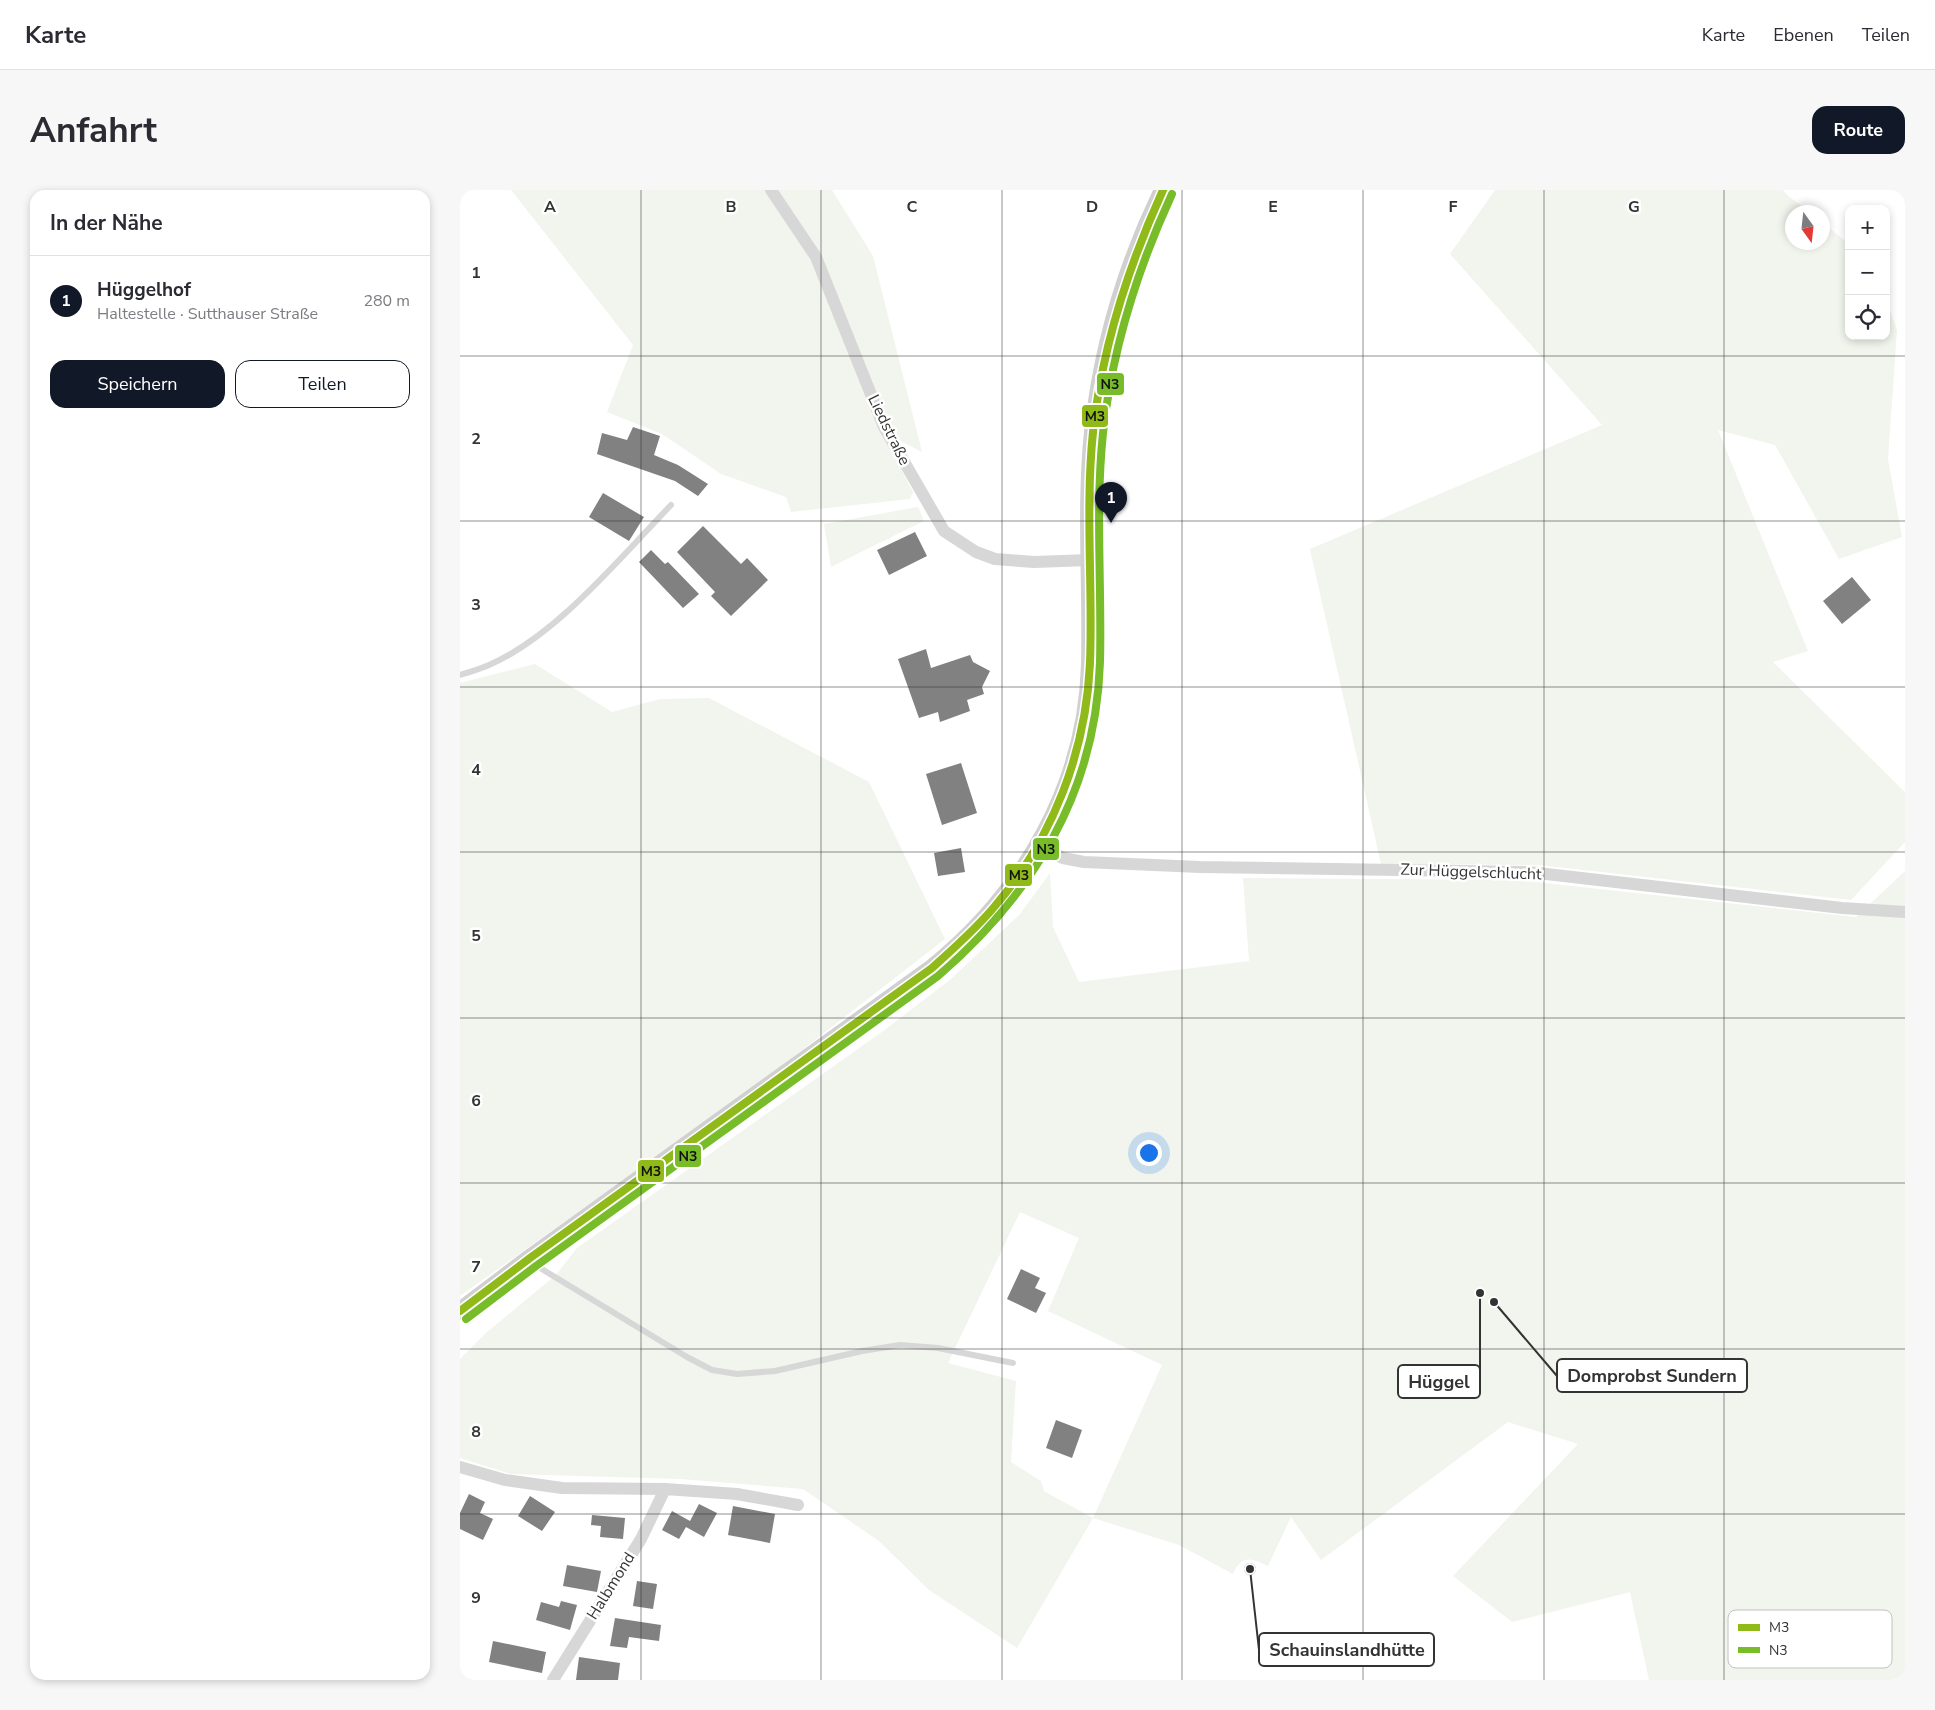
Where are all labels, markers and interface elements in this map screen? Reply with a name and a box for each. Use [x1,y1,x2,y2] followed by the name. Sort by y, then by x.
[25,19,86,51] text: Karte
[1702,23,1745,47] text: Karte
[1773,23,1834,47] text: Ebenen
[1862,23,1910,47] text: Teilen
[1812,106,1905,154] button: Route
[30,107,157,154] text: Anfahrt
[544,196,556,218] text: A
[725,196,737,218] text: B
[907,196,918,218] text: C
[1086,196,1098,218] text: D
[1268,196,1278,218] text: E
[1449,196,1458,218] text: F
[1628,196,1640,218] text: G
[1785,205,1830,250] north arrow
[1845,205,1890,340] map controls
[1845,205,1890,250] button: +
[50,209,163,237] text: In der Nähe
[1845,250,1890,295] button: −
[471,262,481,284] text: 1
[97,277,191,303] text: Hüggelhof
[61,290,71,312] text: 1
[363,290,410,312] text: 280 m
[1845,295,1890,340] button: locate
[97,303,318,325] text: Haltestelle · Sutthauser Straße
[50,360,225,408] button: Speichern
[235,360,410,408] button: Teilen
[1096,372,1125,396] line badge: N3
[1101,375,1119,394] text: N3
[862,391,916,469] street label: Liedstraße
[1081,404,1109,428] line badge: M3
[1085,407,1105,426] text: M3
[471,428,481,450] text: 2
[1095,482,1127,523] pin: 1
[471,594,481,616] text: 3
[471,759,481,781] text: 4
[1032,837,1060,861] line badge: N3
[1037,840,1055,859] text: N3
[1400,859,1542,885] street label: Zur Hüggelschlucht
[1004,863,1033,887] line badge: M3
[1009,866,1029,885] text: M3
[471,925,481,947] text: 5
[471,1090,481,1112] text: 6
[1136,1140,1162,1166] your location
[674,1144,702,1168] line badge: N3
[679,1147,697,1166] text: N3
[637,1159,665,1183] line badge: M3
[641,1162,661,1181] text: M3
[471,1256,481,1278] text: 7
[1557,1359,1747,1392] callout: Domprobst Sundern
[1567,1364,1737,1388] text: Domprobst Sundern
[1398,1365,1480,1398] callout: Hüggel
[1408,1370,1470,1394] text: Hüggel
[471,1421,481,1443] text: 8
[582,1548,640,1624] street label: Halbmond
[471,1587,481,1609] text: 9
[1728,1610,1892,1668] legend
[1769,1618,1789,1637] text: M3
[1259,1633,1434,1666] callout: Schauinslandhütte
[1269,1638,1425,1662] text: Schauinslandhütte
[1769,1641,1788,1660] text: N3

